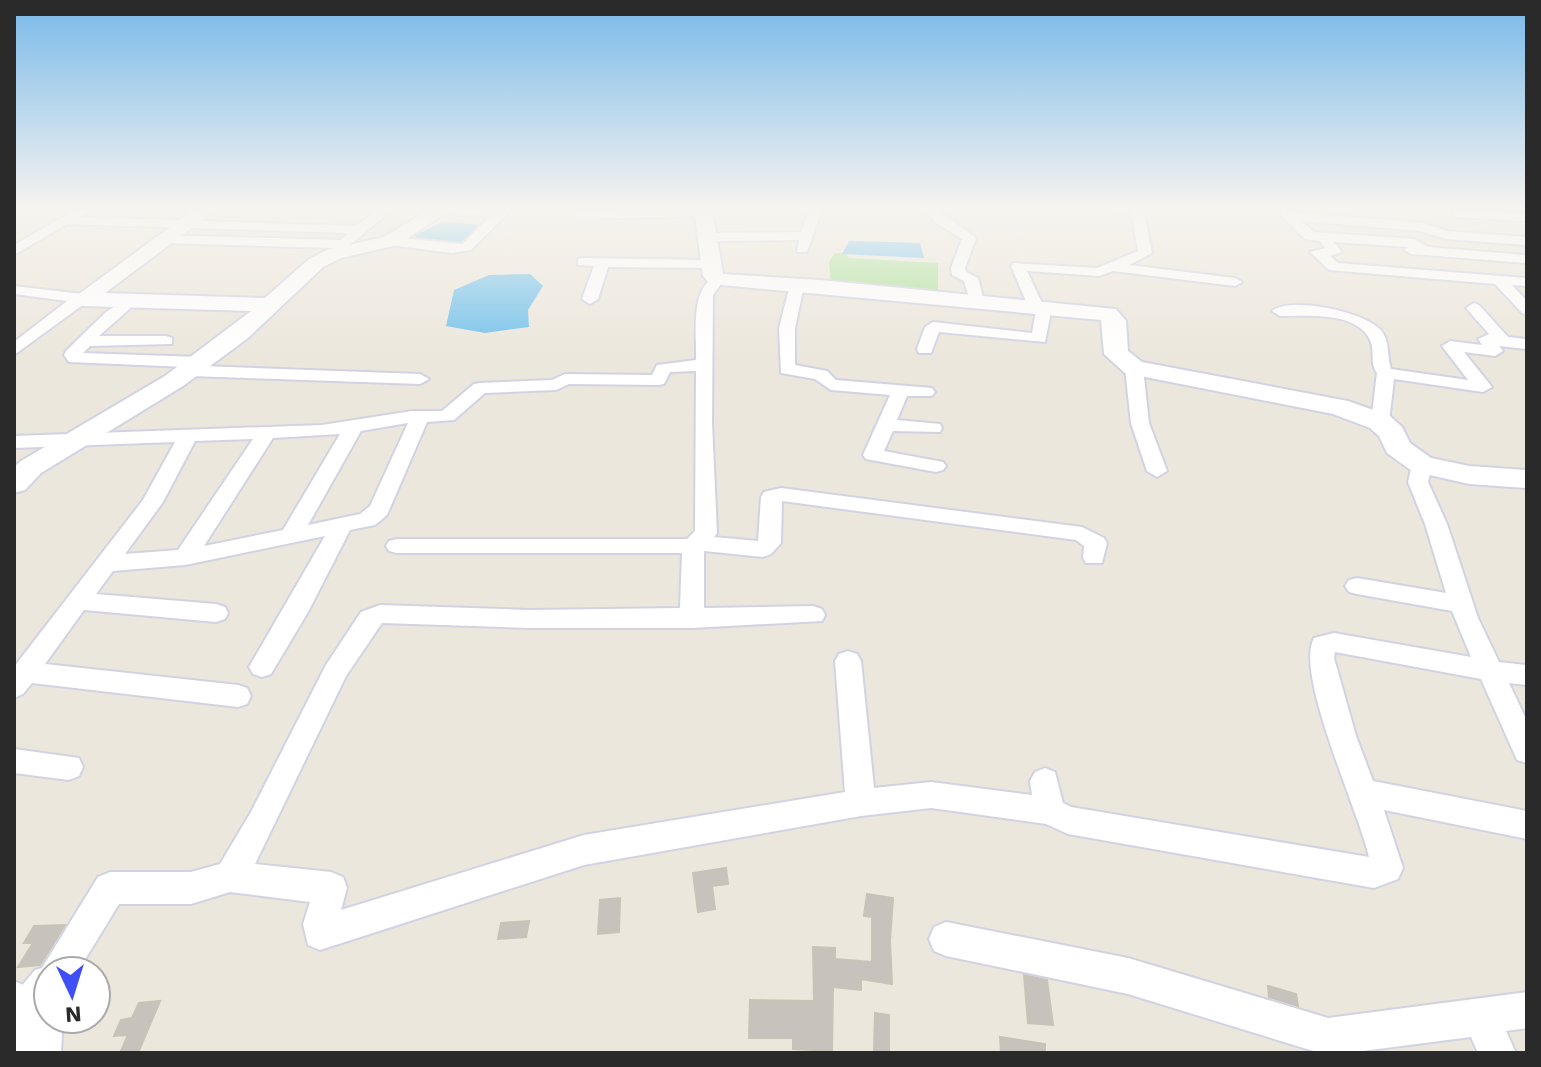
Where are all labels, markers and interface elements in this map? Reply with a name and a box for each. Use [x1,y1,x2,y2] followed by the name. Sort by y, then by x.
[32,955,112,1035] north arrow
[64,1001,82,1027] text: N

